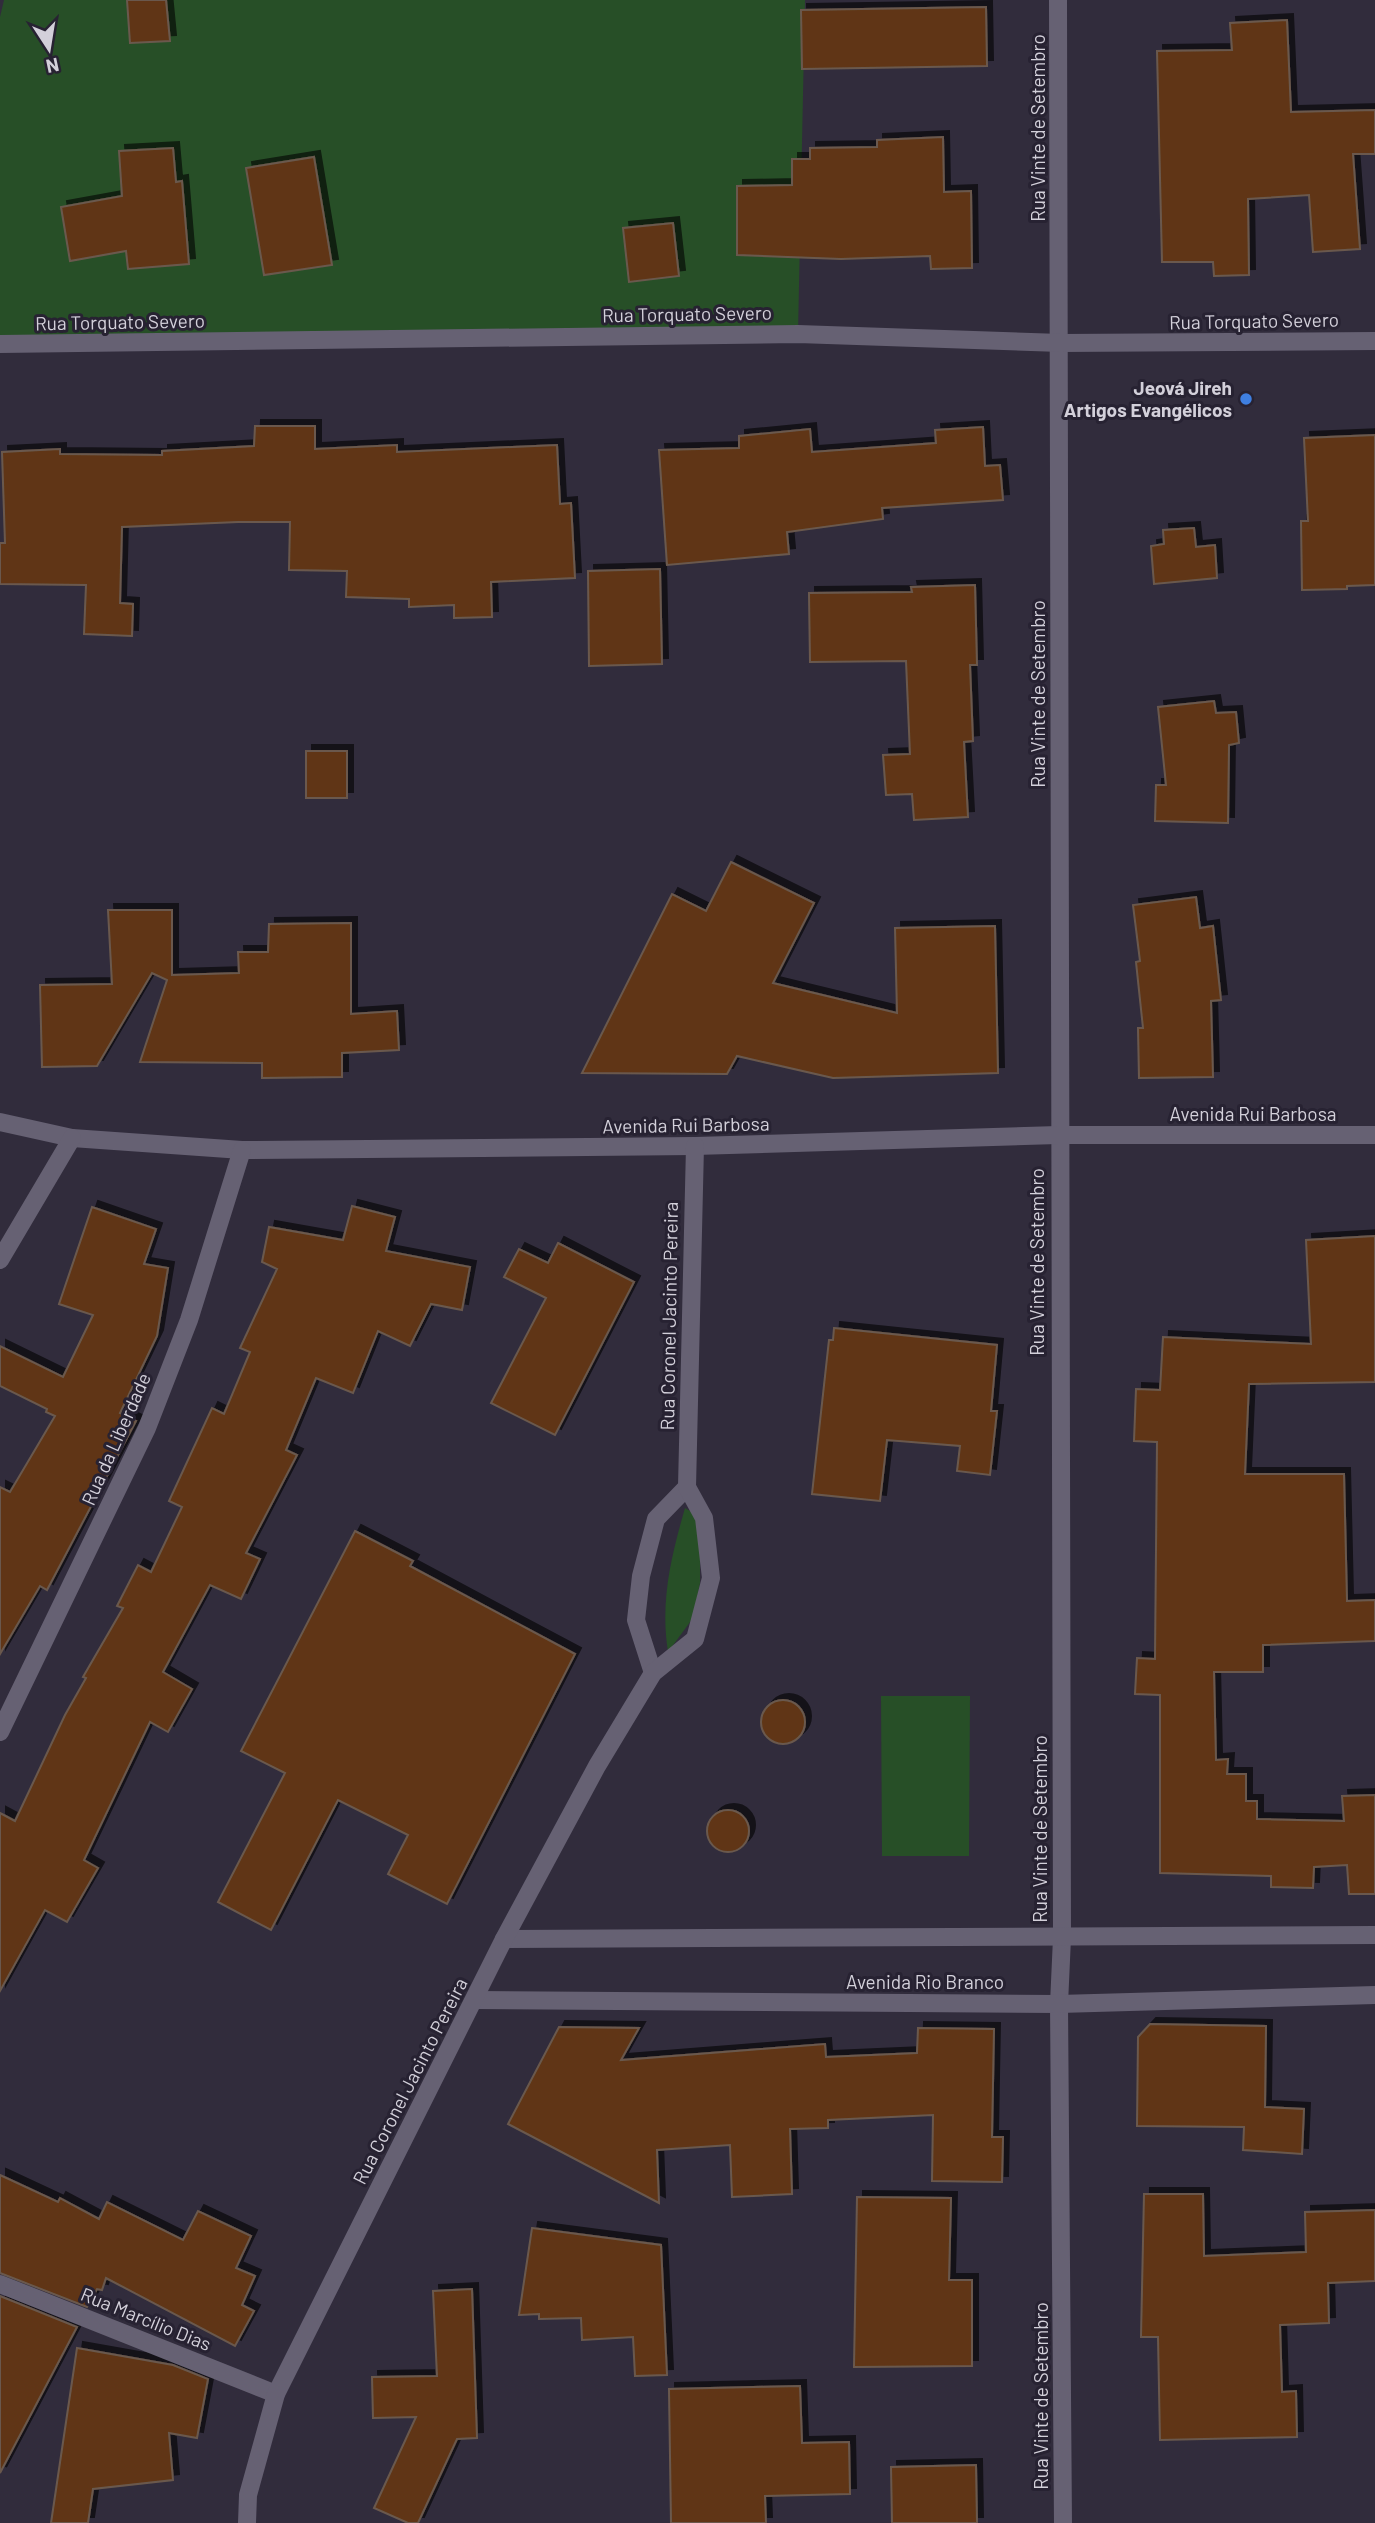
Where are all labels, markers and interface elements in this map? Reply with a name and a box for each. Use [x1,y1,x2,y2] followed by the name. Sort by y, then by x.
[14,14,84,84] north arrow
[1026,34,1049,222] street label: Rua Vinte de Setembro
[44,54,61,79] text: N
[602,301,772,326] street label: Rua Torquato Severo
[1169,308,1339,333] street label: Rua Torquato Severo
[35,309,205,334] street label: Rua Torquato Severo
[1064,376,1232,421] place label: Jeová Jireh Artigos Evangélicos
[1238,391,1254,407] marker: Jeová Jireh Artigos Evangélicos
[1026,600,1049,788] street label: Rua Vinte de Setembro
[1169,1102,1337,1125] street label: Avenida Rui Barbosa
[602,1112,770,1137] street label: Avenida Rui Barbosa
[1025,1168,1048,1356] street label: Rua Vinte de Setembro
[655,1202,682,1430] street label: Rua Coronel Jacinto Pereira
[76,1369,155,1509] street label: Rua da Liberdade
[1028,1735,1051,1923] street label: Rua Vinte de Setembro
[846,1970,1004,1993] street label: Avenida Rio Branco
[347,1974,472,2188] street label: Rua Coronel Jacinto Pereira
[78,2282,215,2355] street label: Rua Marcílio Dias
[1029,2302,1052,2490] street label: Rua Vinte de Setembro

